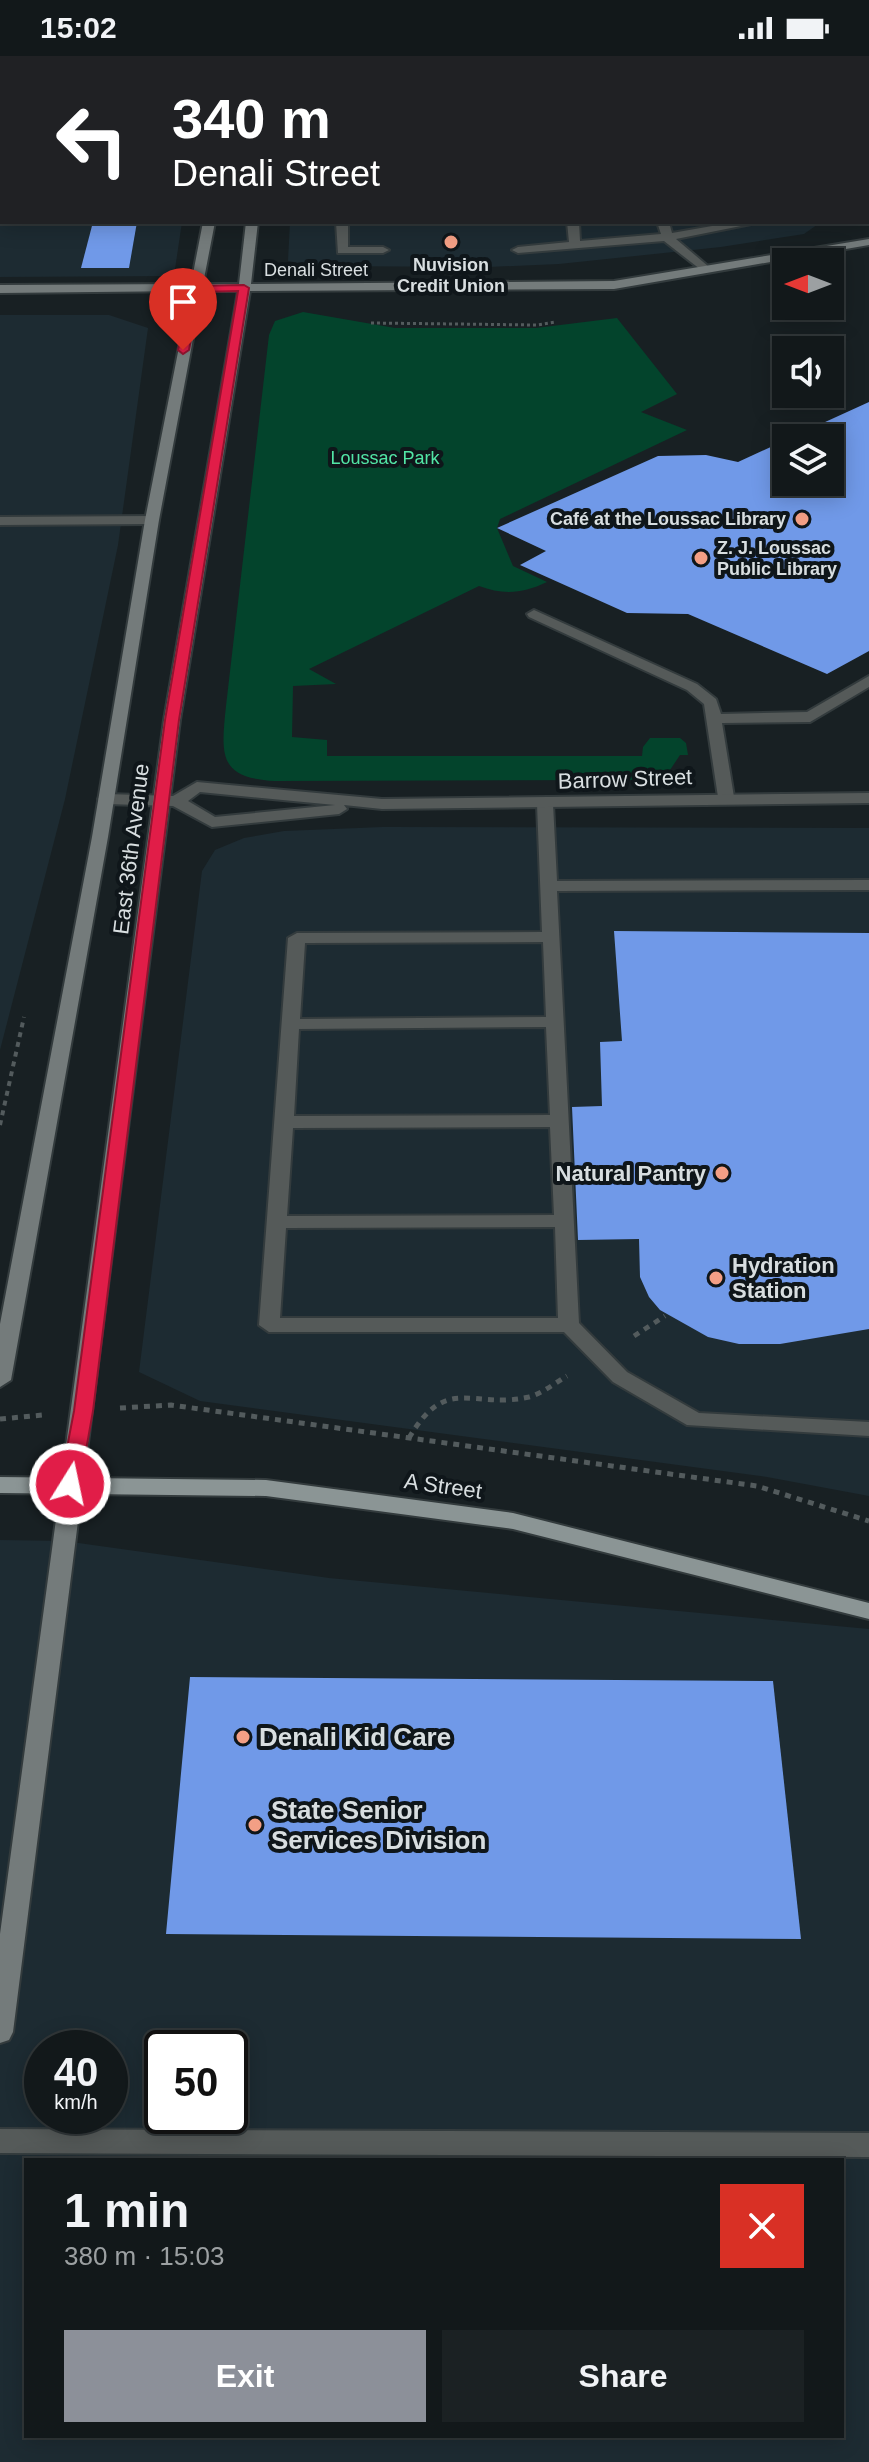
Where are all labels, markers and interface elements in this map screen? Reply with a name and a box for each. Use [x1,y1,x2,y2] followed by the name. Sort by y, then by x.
[40,11,117,44] text: 15:02
[172,87,331,150] text: 340 m
[40,88,144,192] icon: left
[172,153,380,194] text: Denali Street
[442,233,460,251] marker: Nuvision Credit Union
[772,248,844,320] north arrow
[772,248,844,496] map controls
[397,255,505,296] place label: Nuvision Credit Union
[264,260,368,280] street label: Denali Street
[149,268,217,350] pin
[161,280,205,324] icon: arrive
[772,336,844,408] button: sound
[772,424,844,496] button: layers
[330,448,441,468] park label: Loussac Park
[550,509,786,529] place label: Café at the Loussac Library
[793,510,811,528] marker: Café at the Loussac Library
[717,538,837,579] place label: Z. J. Loussac Public Library
[692,549,710,567] marker: Z. J. Loussac Public Library
[108,762,154,936] street label: East 36th Avenue
[557,764,693,794] street label: Barrow Street
[556,1161,707,1186] place label: Natural Pantry
[713,1164,731,1182] marker: Natural Pantry
[732,1253,835,1303] place label: Hydration Station
[707,1269,725,1287] marker: Hydration Station
[28,1442,112,1526] position arrow
[403,1468,483,1504] street label: A Street
[259,1722,451,1752] place label: Denali Kid Care
[234,1728,252,1746] marker: Denali Kid Care
[271,1795,486,1855] place label: State Senior Services Division
[246,1816,264,1834] marker: State Senior Services Division
[144,2030,248,2134] speed limit sign: 50
[54,2050,98,2094] text: 40
[54,2091,98,2113] text: km/h
[64,2184,189,2237] text: 1 min
[720,2184,804,2268] button: close
[64,2241,224,2271] text: 380 m · 15:03
[64,2330,426,2422] button: Exit
[442,2330,804,2422] button: Share

